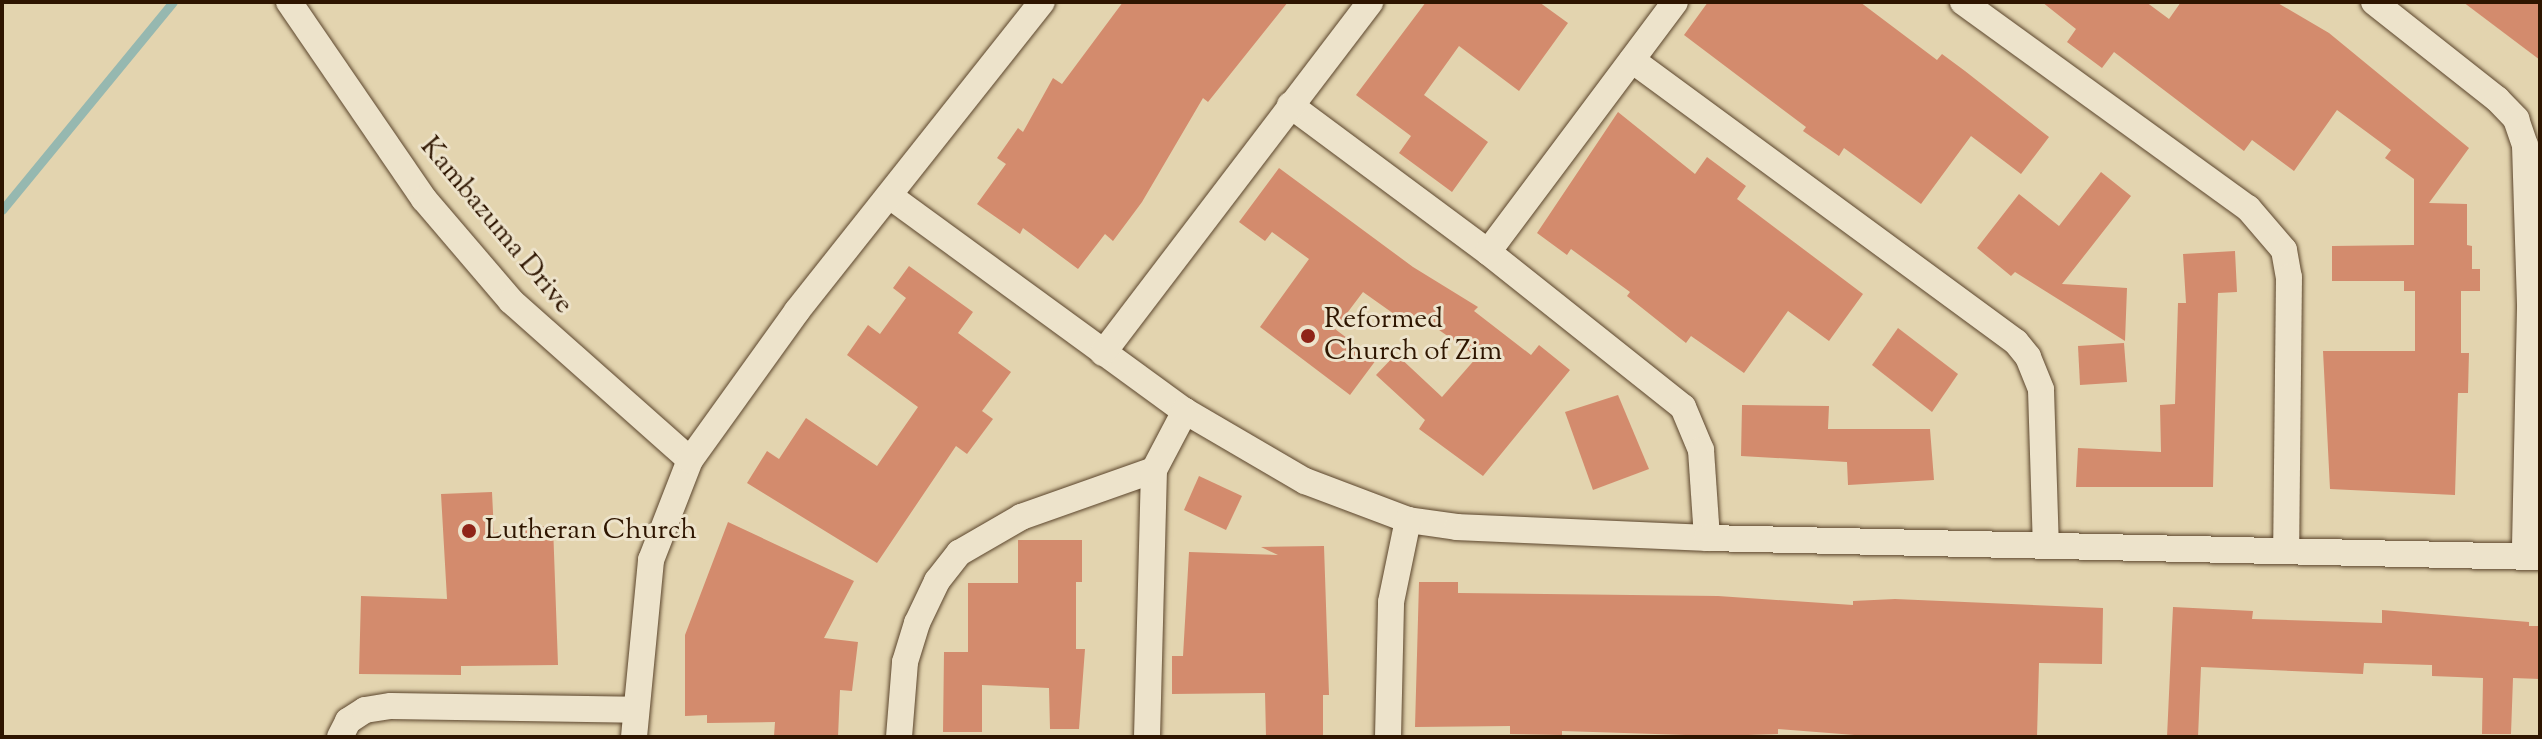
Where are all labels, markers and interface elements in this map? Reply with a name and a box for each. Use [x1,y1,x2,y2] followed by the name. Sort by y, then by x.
[412,131,580,321] street label: Kambazuma Drive
[1324,303,1502,369] place label: Reformed Church of Zim
[1299,327,1317,345] marker: Reformed Church of Zim
[485,514,697,548] place label: Lutheran Church
[460,522,478,540] marker: Lutheran Church

